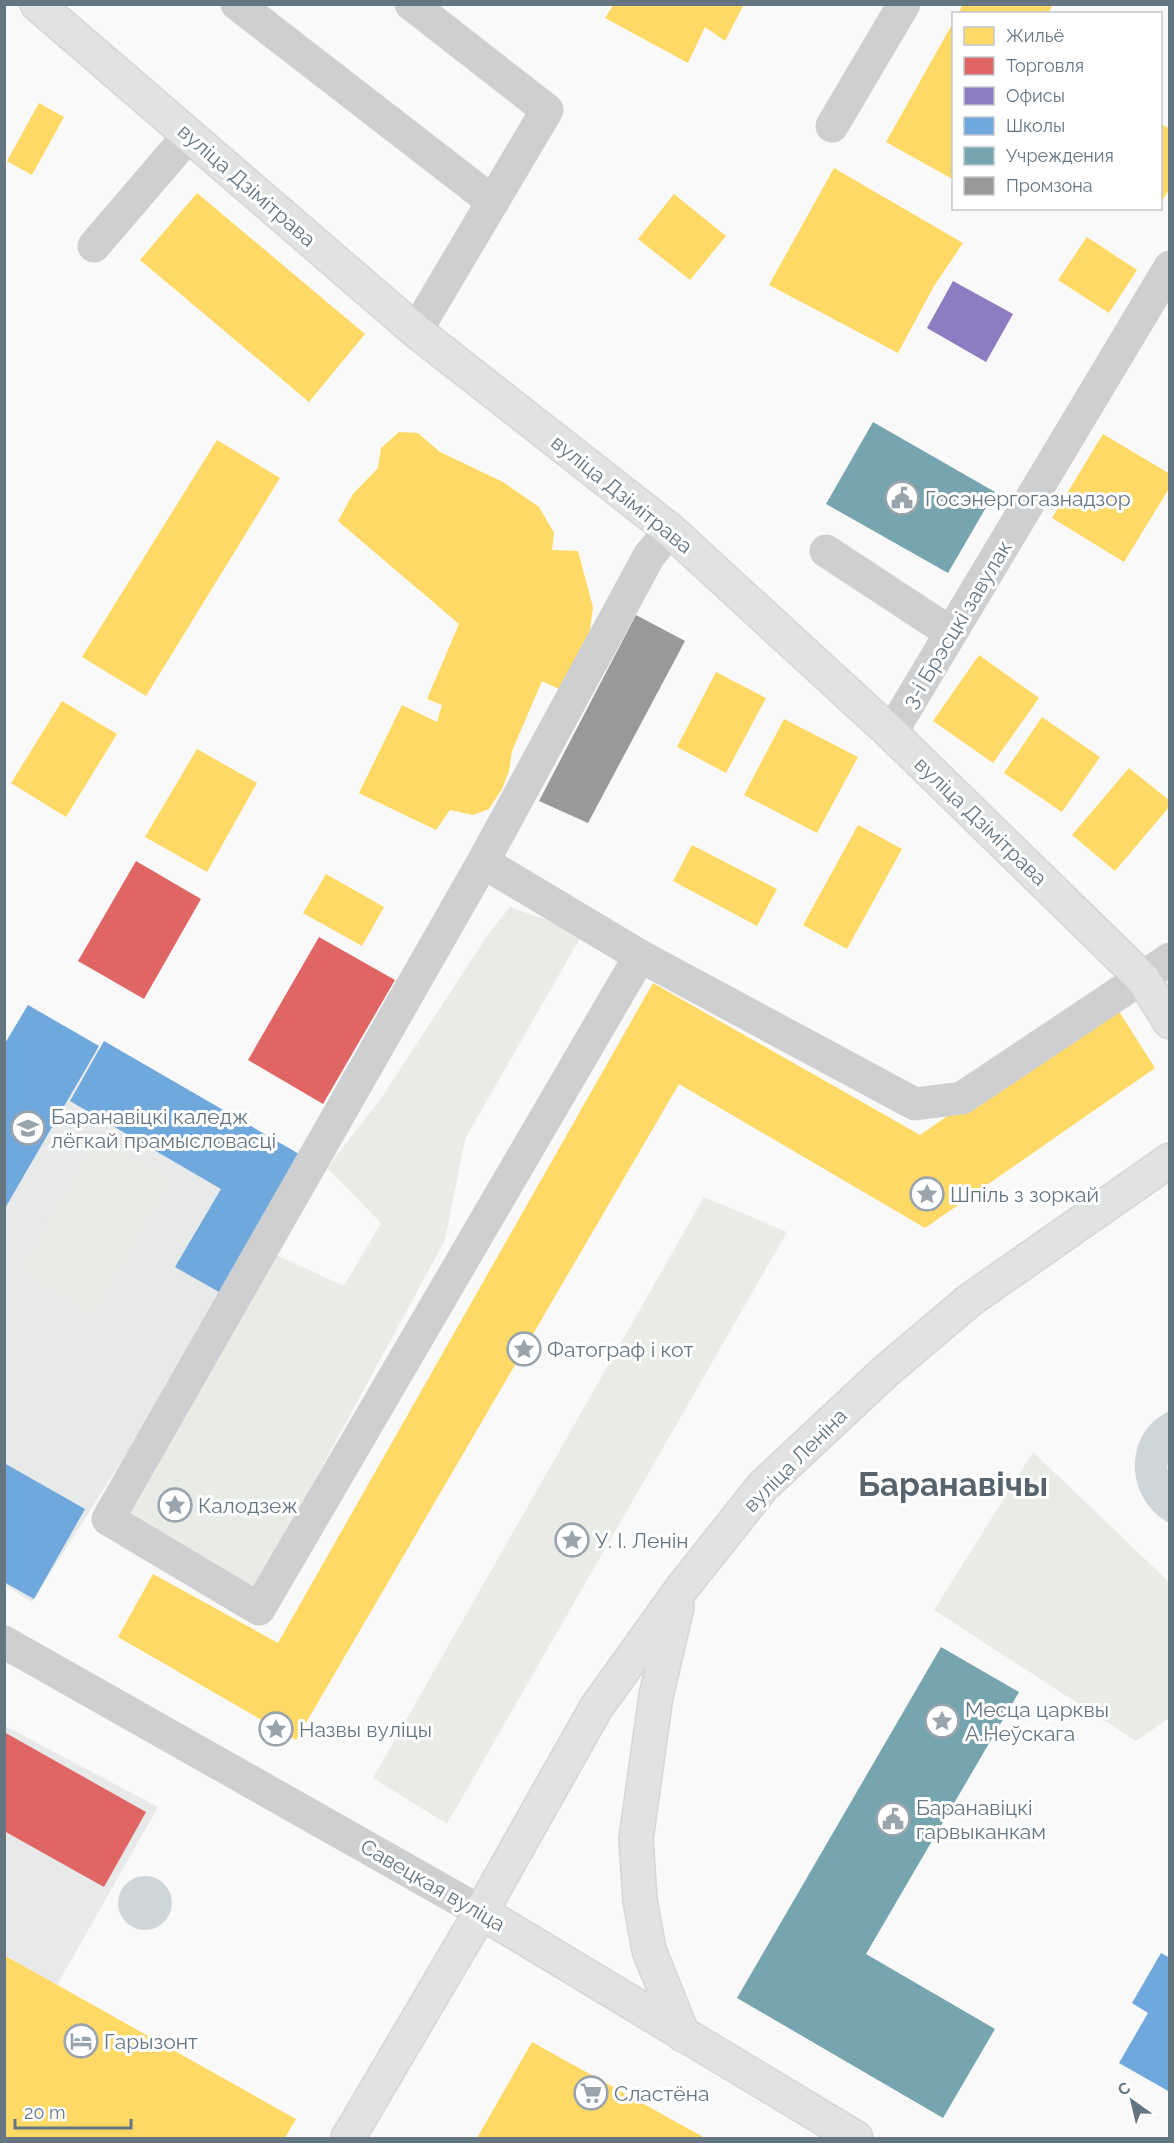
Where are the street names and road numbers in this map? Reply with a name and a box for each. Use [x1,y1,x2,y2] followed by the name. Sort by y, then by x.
[173,118,321,252] street label: вуліца Дзімітрава
[546,429,698,559] street label: вуліца Дзімітрава
[897,536,1017,712] street label: 3-і Брэсцкі завулак
[910,751,1052,891] street label: вуліца Дзімітрава
[738,1403,852,1517] street label: вуліца Леніна
[356,1833,510,1937] street label: Савецкая вуліца

